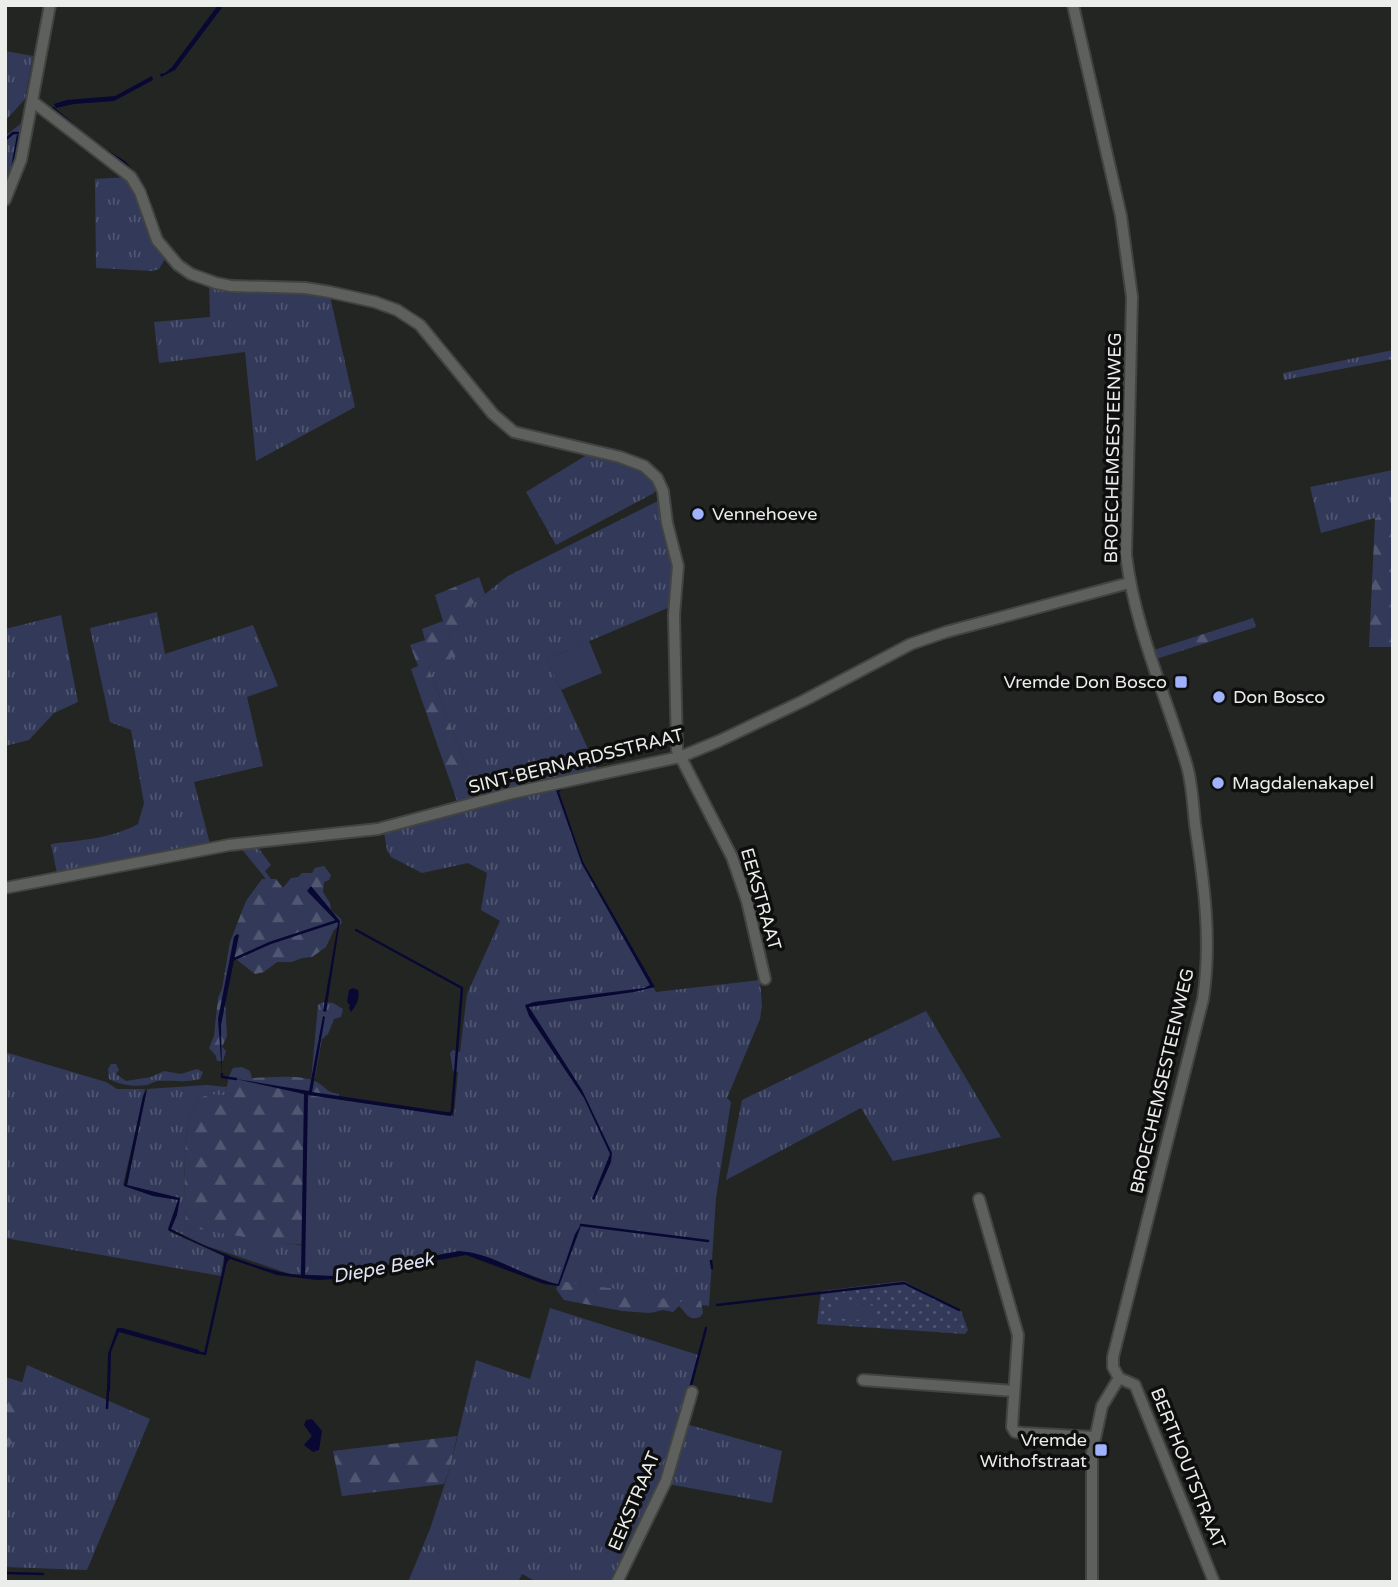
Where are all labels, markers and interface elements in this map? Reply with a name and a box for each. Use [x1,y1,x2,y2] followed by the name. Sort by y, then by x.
[1100,332,1126,564] street label: BROECHEMSESTEENWEG
[712,503,817,525] place label: Vennehoeve
[690,506,706,522] marker: Vennehoeve
[1004,671,1167,693] place label: Vremde Don Bosco
[1173,674,1189,690] marker: Vremde Don Bosco
[1233,686,1325,708] place label: Don Bosco
[1211,689,1227,705] marker: Don Bosco
[466,724,686,798] street label: SINT-BERNARDSSTRAAT
[1232,772,1374,794] place label: Magdalenakapel
[1210,775,1226,791] marker: Magdalenakapel
[736,845,786,953] street label: EEKSTRAAT
[1125,966,1199,1196] street label: BROECHEMSESTEENWEG
[331,1248,437,1288] water label: Diepe Beek
[1146,1385,1230,1551] street label: BERTHOUTSTRAAT
[980,1429,1087,1472] place label: Vremde Withofstraat
[1093,1442,1109,1458] marker: Vremde Withofstraat
[603,1448,665,1554] street label: EEKSTRAAT

